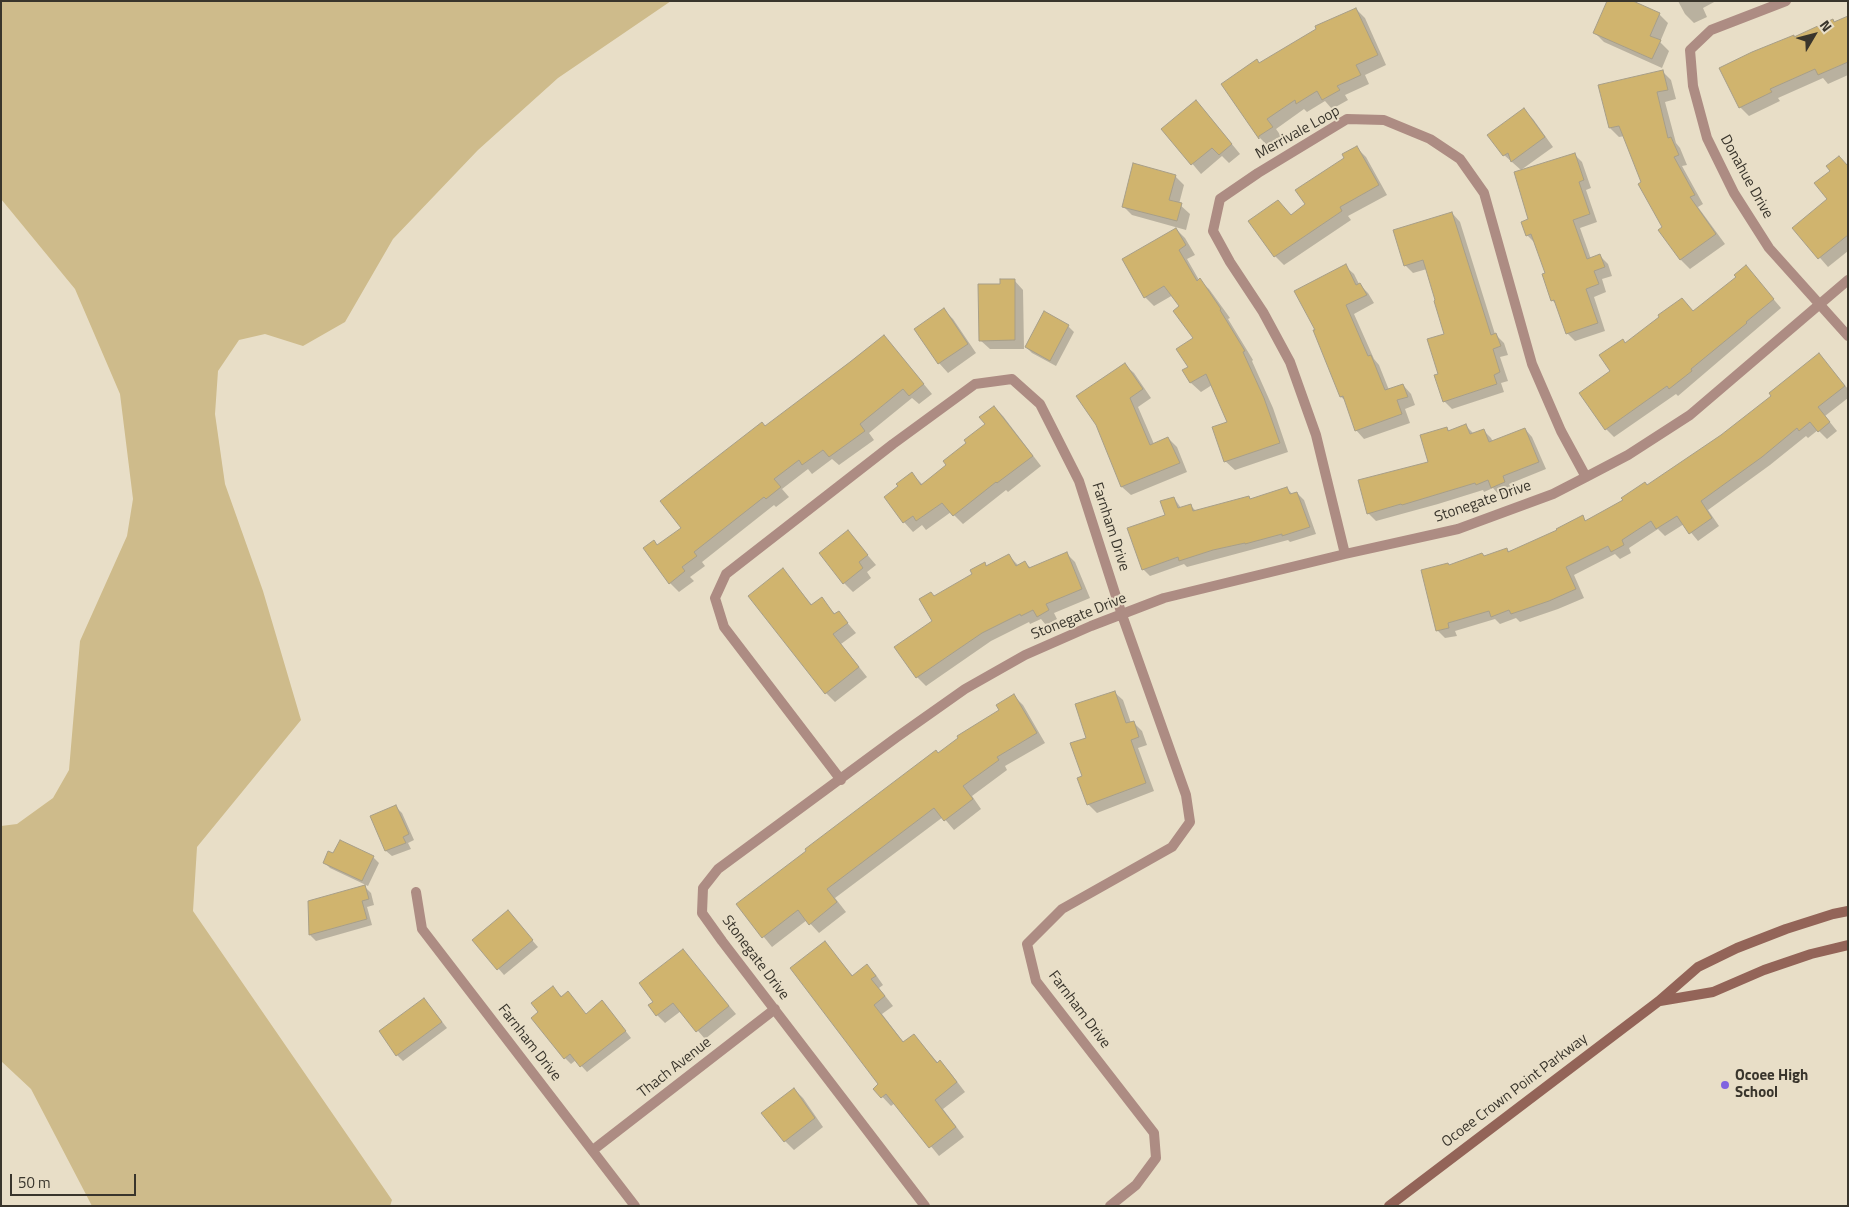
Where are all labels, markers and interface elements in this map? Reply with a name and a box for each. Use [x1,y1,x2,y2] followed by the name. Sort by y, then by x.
[1789,10,1839,60] north arrow
[1815,15,1838,36] text: N
[1253,102,1343,164] street label: Merrivale Loop
[1716,132,1776,222] street label: Donahue Drive
[1432,477,1534,527] street label: Stonegate Drive
[1087,480,1133,574] street label: Farnham Drive
[1029,590,1129,644] street label: Stonegate Drive
[717,912,793,1004] street label: Stonegate Drive
[1044,968,1114,1052] street label: Farnham Drive
[493,1001,565,1085] street label: Farnham Drive
[1439,1030,1591,1152] street label: Ocoee Crown Point Parkway
[635,1034,715,1102] street label: Thach Avenue
[1735,1067,1808,1102] place label: Ocoee High School
[1719,1079,1731,1091] marker: Ocoee High School
[12,1164,139,1196] scale bar
[18,1171,51,1194] text: 50 m

